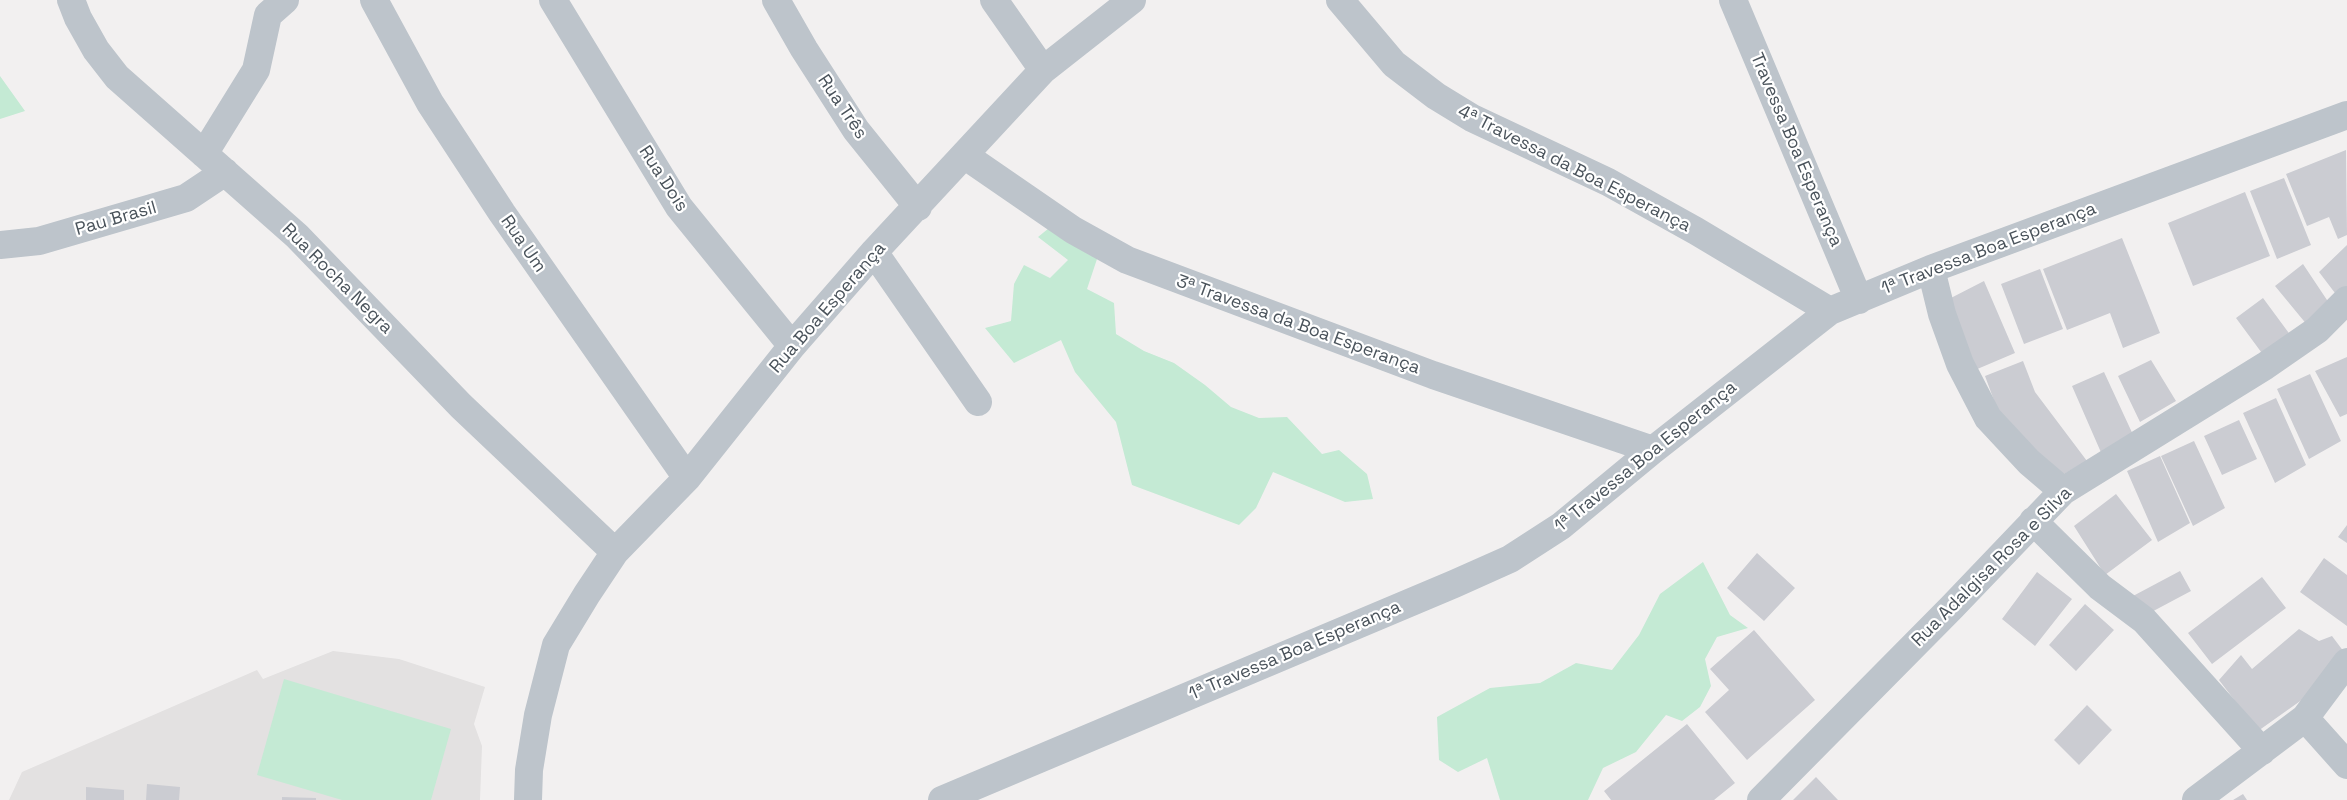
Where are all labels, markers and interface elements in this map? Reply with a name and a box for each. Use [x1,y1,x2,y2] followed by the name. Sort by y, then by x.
[1745,50,1847,250] street label: Travessa Boa Esperança
[813,71,871,143] street label: Rua Três
[1454,101,1694,237] street label: 4ª Travessa da Boa Esperança
[634,142,692,216] street label: Rua Dois
[73,197,159,241] street label: Pau Brasil
[1879,198,2099,300] street label: 1ª Travessa Boa Esperança
[496,211,550,277] street label: Rua Um
[277,219,397,339] street label: Rua Rocha Negra
[765,238,891,378] street label: Rua Boa Esperança
[1173,271,1423,379] street label: 3ª Travessa da Boa Esperança
[1551,377,1741,537] street label: 1ª Travessa Boa Esperança
[1908,483,2076,651] street label: Rua Adalgisa Rosa e Silva
[1186,597,1404,705] street label: 1ª Travessa Boa Esperança

